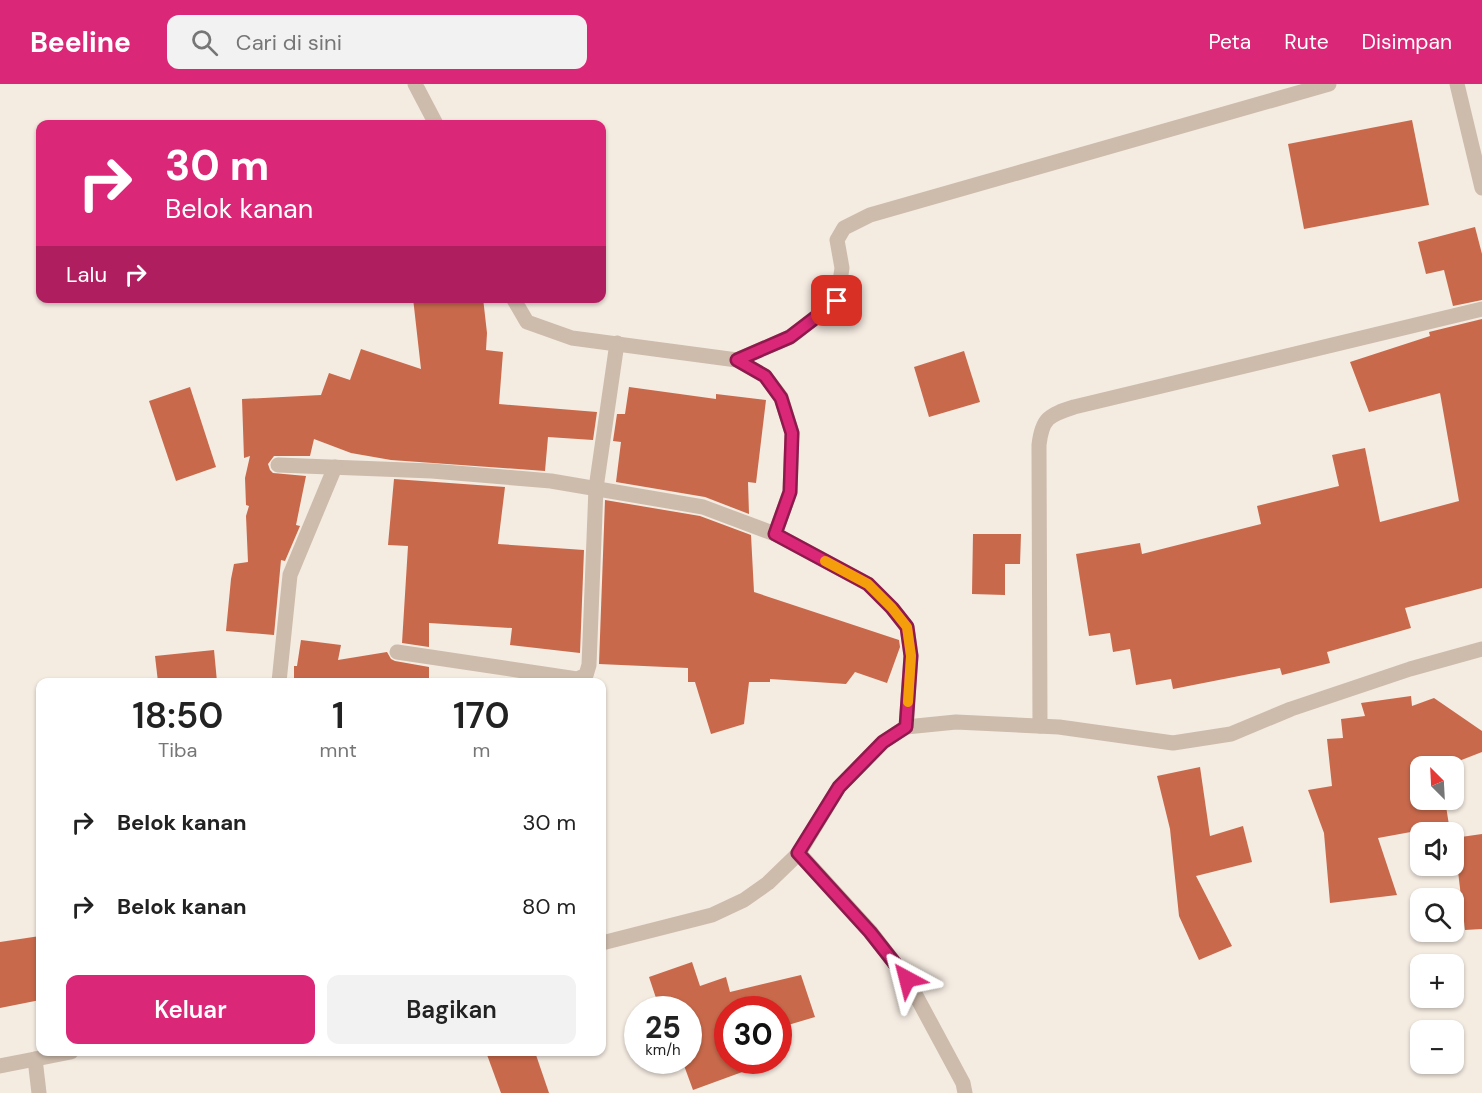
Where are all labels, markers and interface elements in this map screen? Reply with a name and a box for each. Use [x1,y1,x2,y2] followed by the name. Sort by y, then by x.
[167,15,587,69] search box
[30,24,131,61] text: Beeline
[188,26,221,59] icon: search
[236,28,342,57] text: Cari di sini
[1208,28,1251,56] text: Peta
[1284,28,1329,56] text: Rute
[1362,28,1452,56] text: Disimpan
[165,138,269,193] text: 30 m
[66,144,144,222] icon: right
[165,191,313,226] text: Belok kanan
[119,258,152,291] icon: right
[66,260,107,289] text: Lalu
[811,275,862,326] pin
[820,284,853,317] icon: arrive
[132,692,223,739] text: 18:50
[332,692,344,739] text: 1
[453,692,510,739] text: 170
[158,737,198,763] text: Tiba
[320,737,357,763] text: mnt
[472,737,490,763] text: m
[1410,756,1464,810] north arrow
[1410,756,1464,1074] map controls
[66,806,99,839] icon: right
[117,808,247,837] text: Belok kanan
[522,808,576,837] text: 30 m
[1410,822,1464,876] button: sound
[1410,888,1464,942] button: search
[66,890,99,923] icon: right
[117,892,247,921] text: Belok kanan
[522,892,576,921] text: 80 m
[875,947,939,1011] position arrow
[1410,954,1464,1008] button: +
[66,975,315,1044] button: Keluar
[327,975,576,1044] button: Bagikan
[714,996,792,1074] speed limit sign: 30
[645,1008,681,1047] text: 25
[1410,1020,1464,1074] button: −
[645,1040,681,1060] text: km/h

